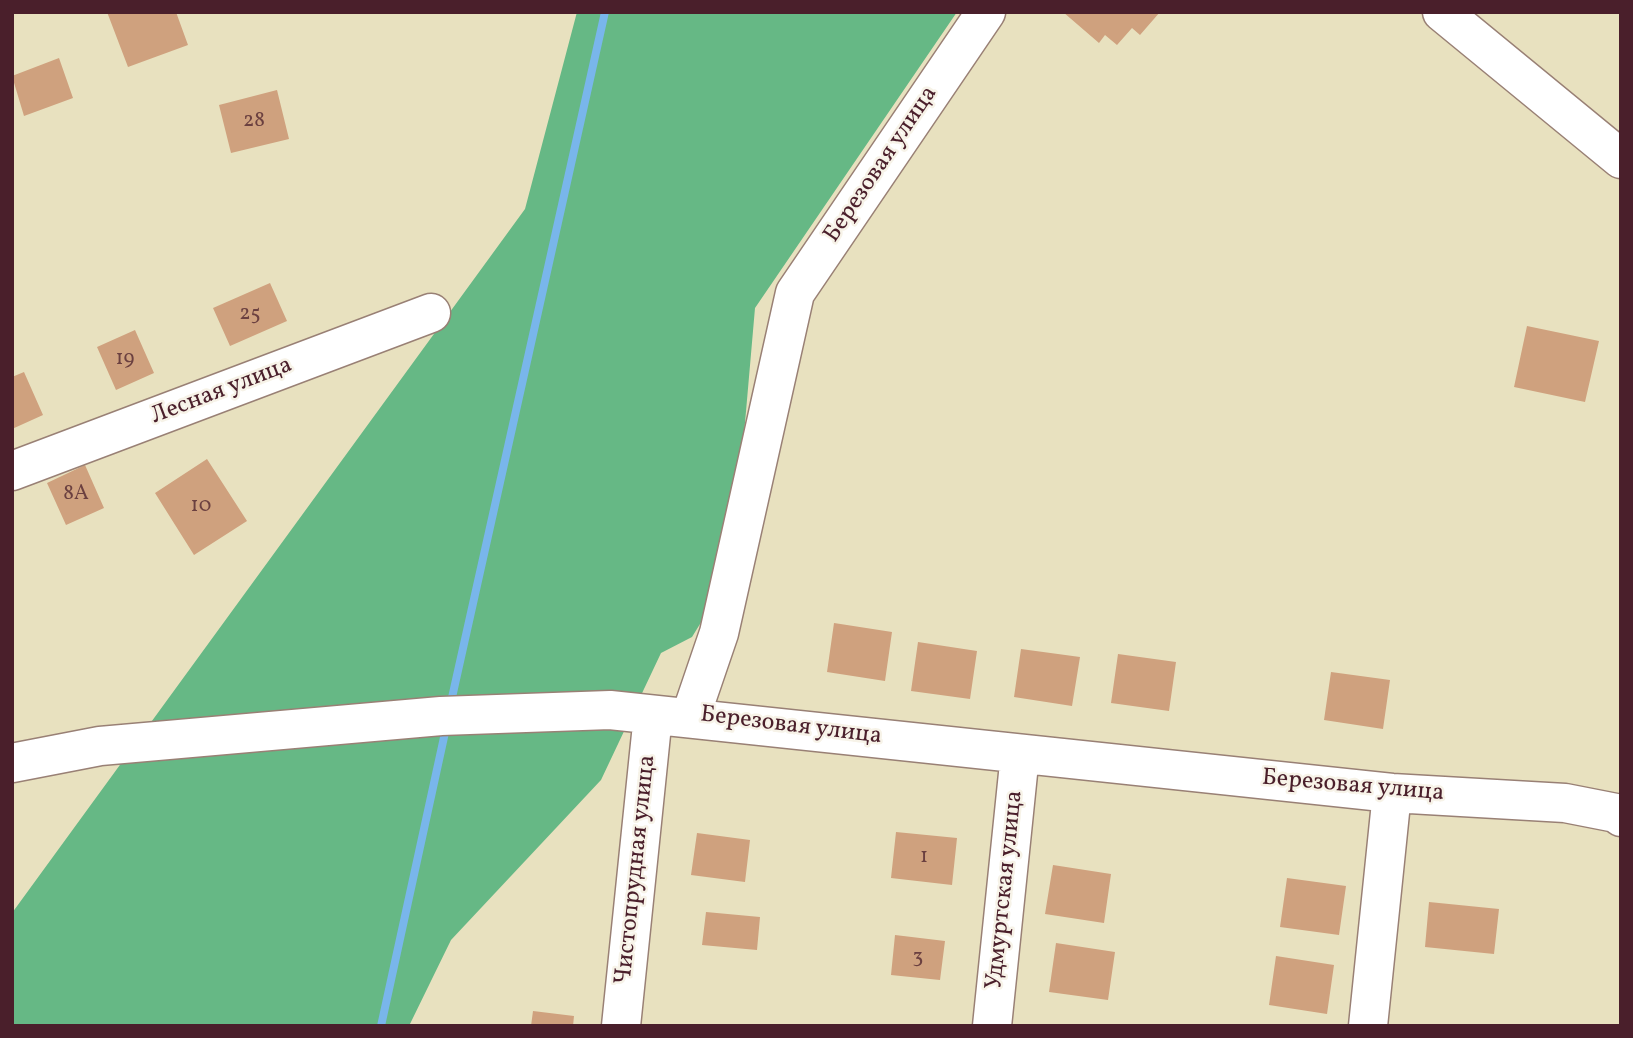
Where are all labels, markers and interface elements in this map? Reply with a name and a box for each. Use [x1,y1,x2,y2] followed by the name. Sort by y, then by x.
[819,81,945,249] street label: Березовая улица
[243,109,265,135] house number: 28
[239,302,261,328] house number: 25
[115,347,135,373] house number: 19
[147,352,297,432] street label: Лесная улица
[63,482,89,508] house number: 8А
[191,494,211,520] house number: 10
[699,702,883,752] street label: Березовая улица
[611,754,663,986] street label: Чистопрудная улица
[1261,765,1445,809] street label: Березовая улица
[981,789,1031,991] street label: Удмуртская улица
[920,845,928,871] house number: 1
[913,945,923,971] house number: 3

